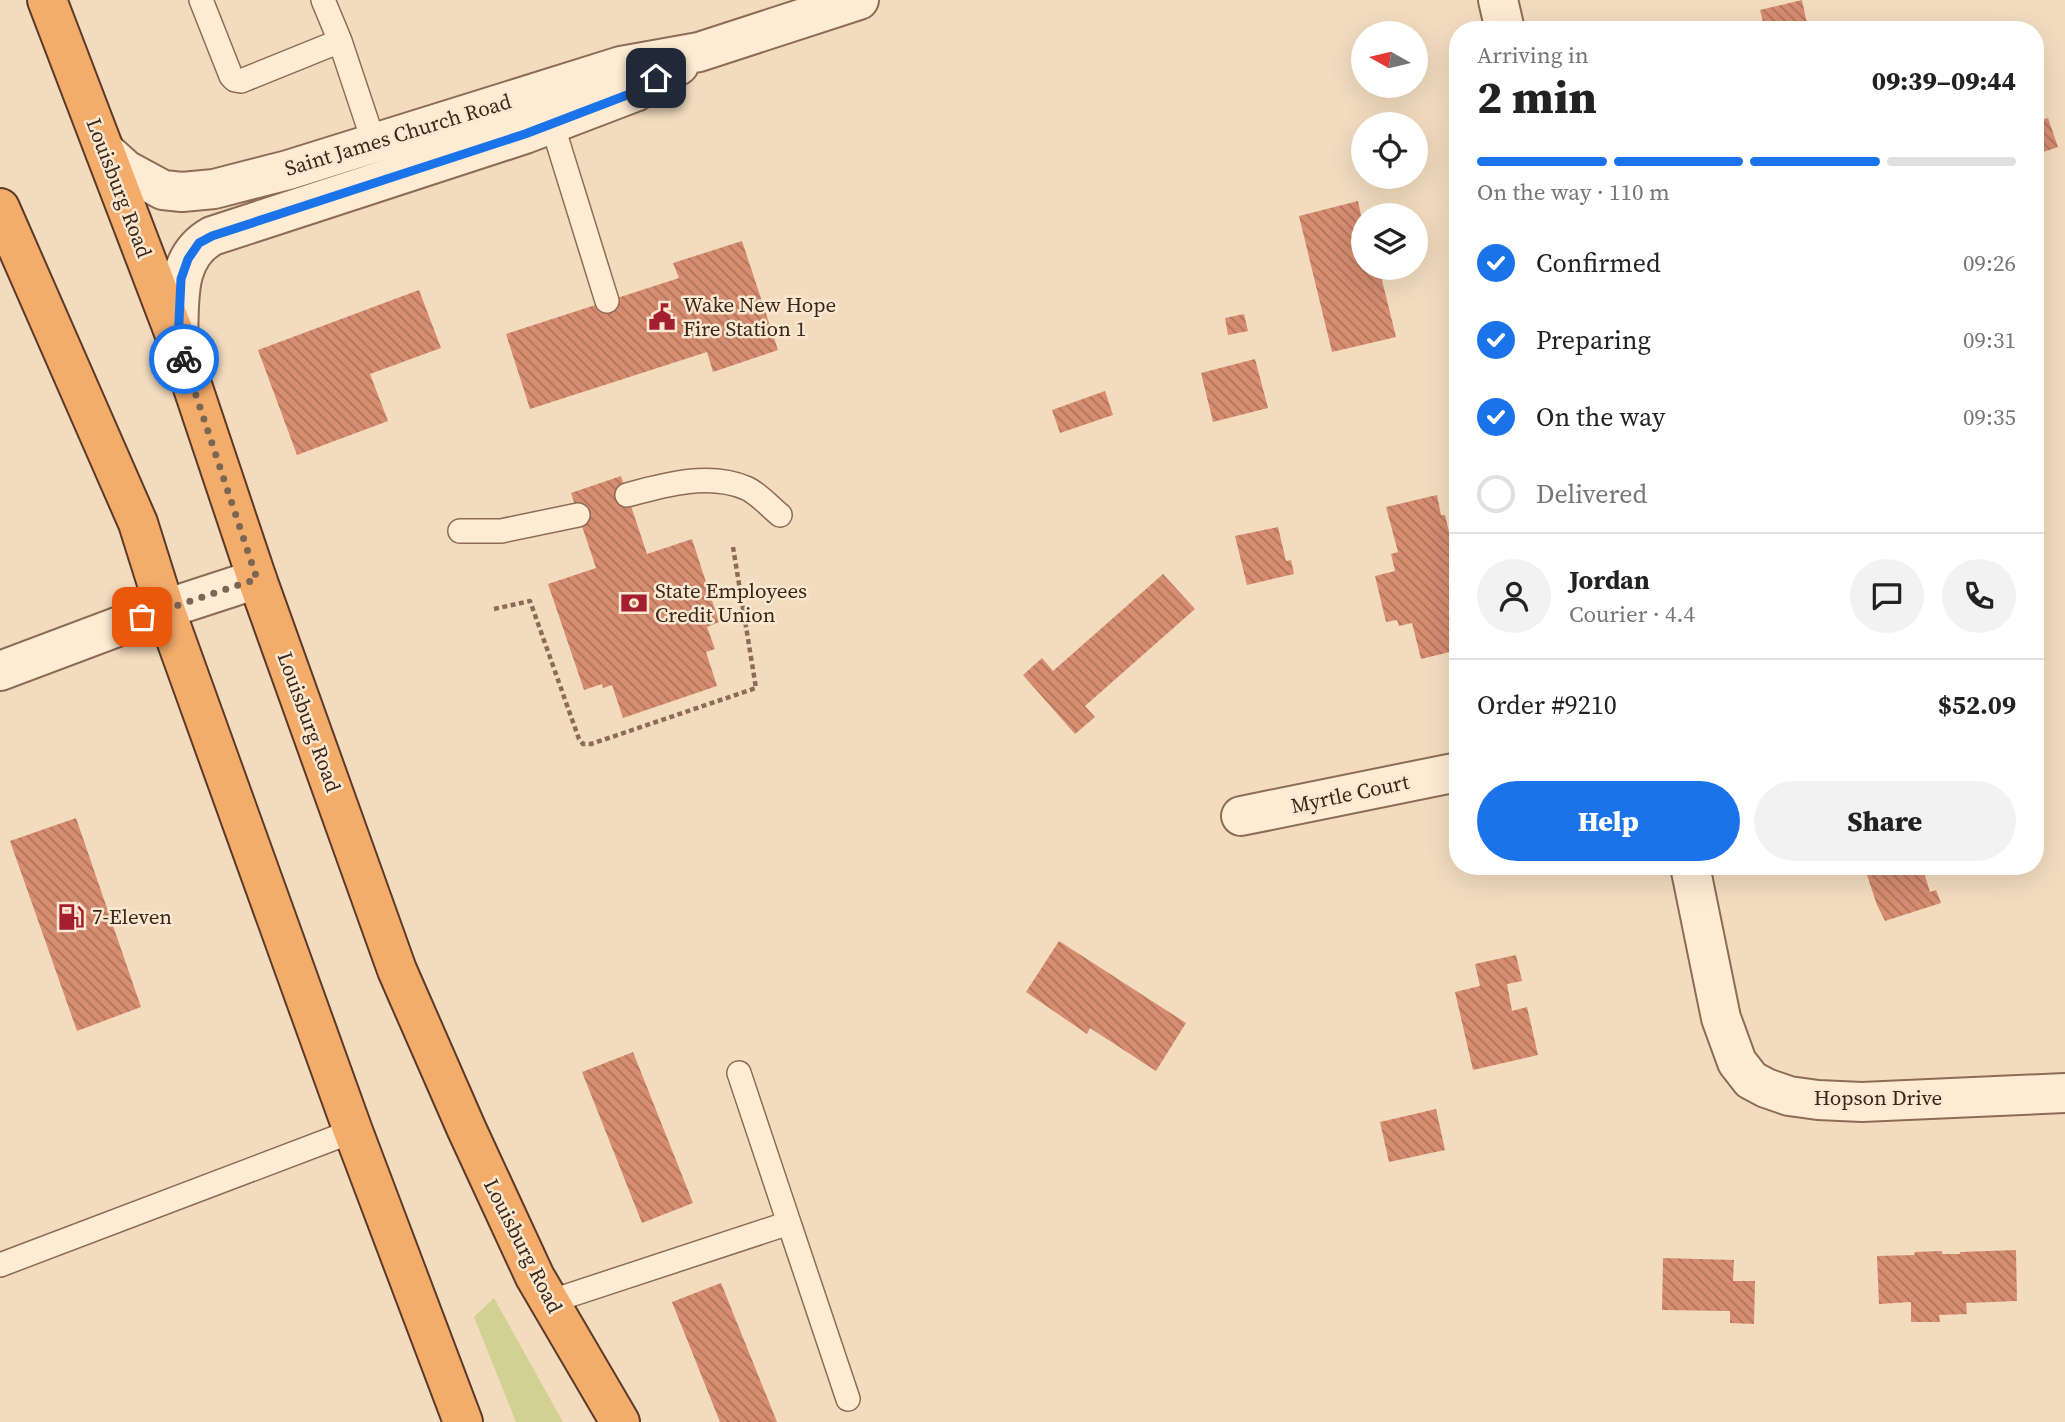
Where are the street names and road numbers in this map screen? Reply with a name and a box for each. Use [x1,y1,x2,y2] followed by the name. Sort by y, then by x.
[281,86,515,183] street label: Saint James Church Road
[80,114,159,262] street label: Louisburg Road
[271,648,348,796] street label: Louisburg Road
[1288,767,1412,820] street label: Myrtle Court
[1814,1083,1942,1112] street label: Hopson Drive
[477,1174,570,1318] street label: Louisburg Road

